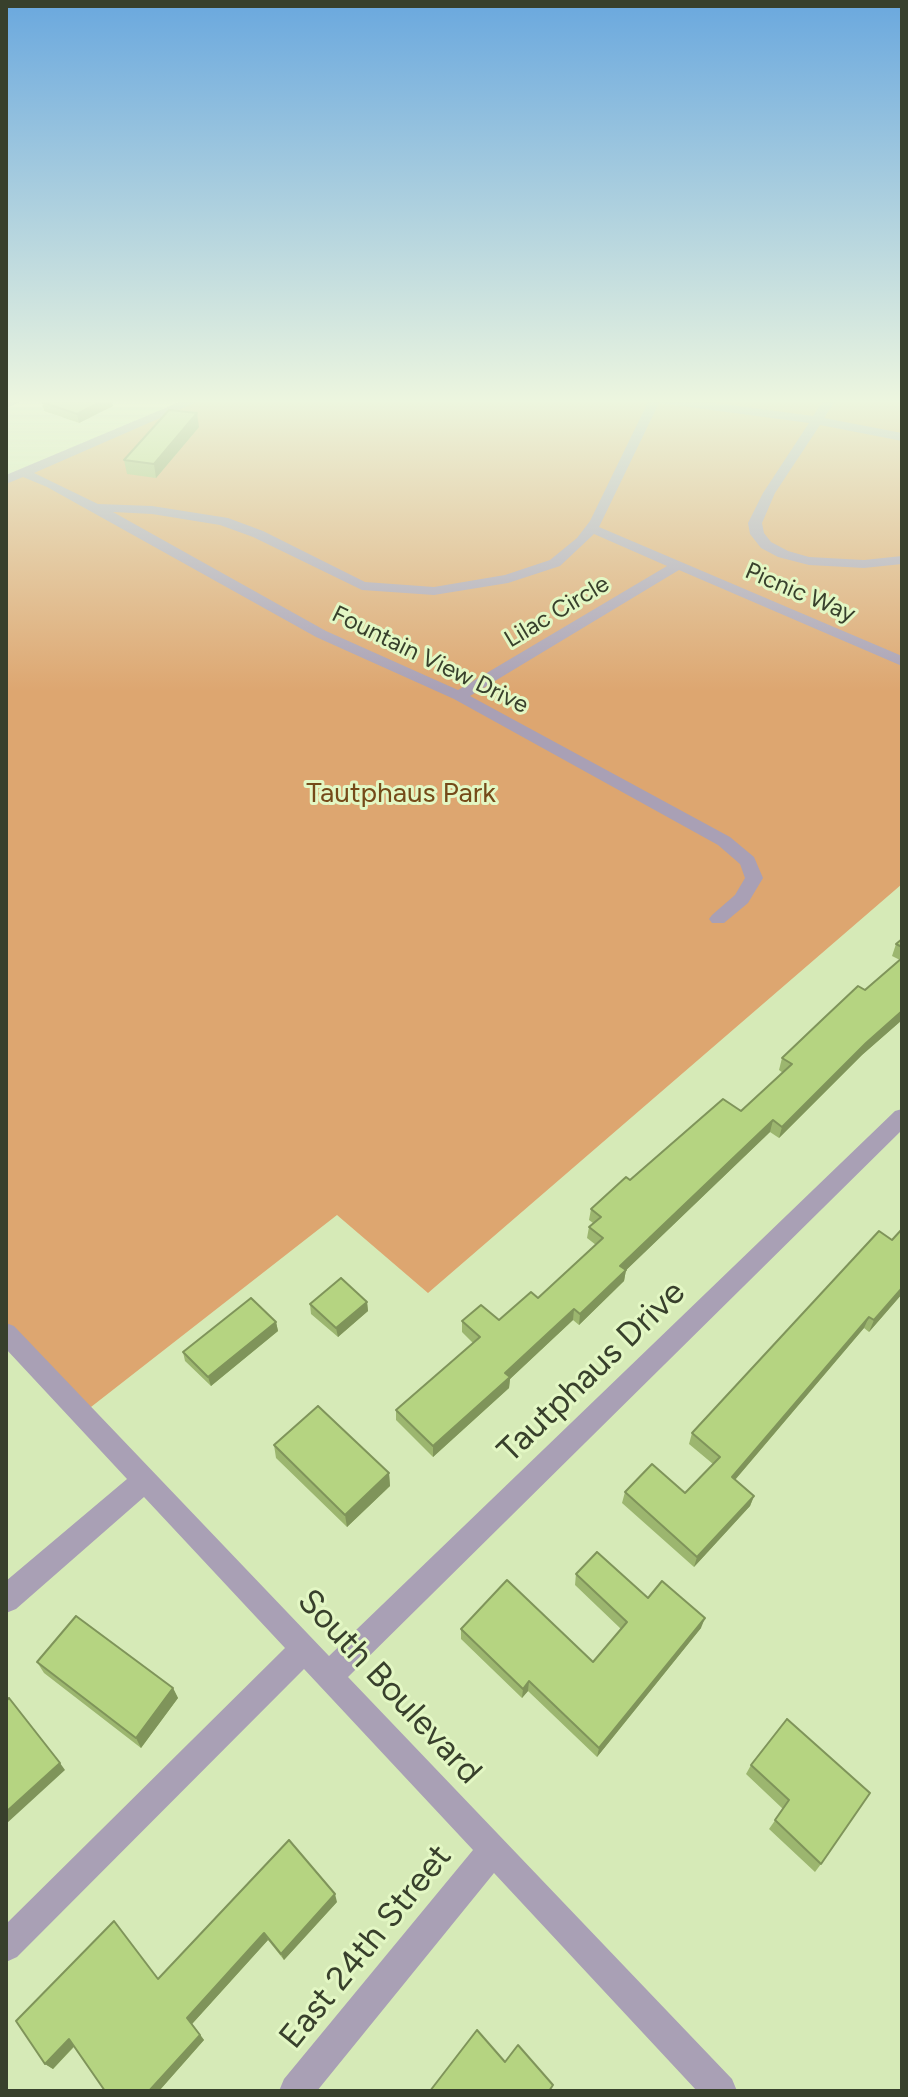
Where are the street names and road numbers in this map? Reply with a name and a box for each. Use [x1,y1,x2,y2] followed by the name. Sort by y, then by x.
[740,557,860,629] street label: Picnic Way
[500,570,614,654] street label: Lilac Circle
[327,600,533,720] street label: Fountain View Drive
[490,1273,694,1471] street label: Tautphaus Drive
[289,1581,489,1793] street label: South Boulevard
[271,1837,461,2057] street label: East 24th Street

